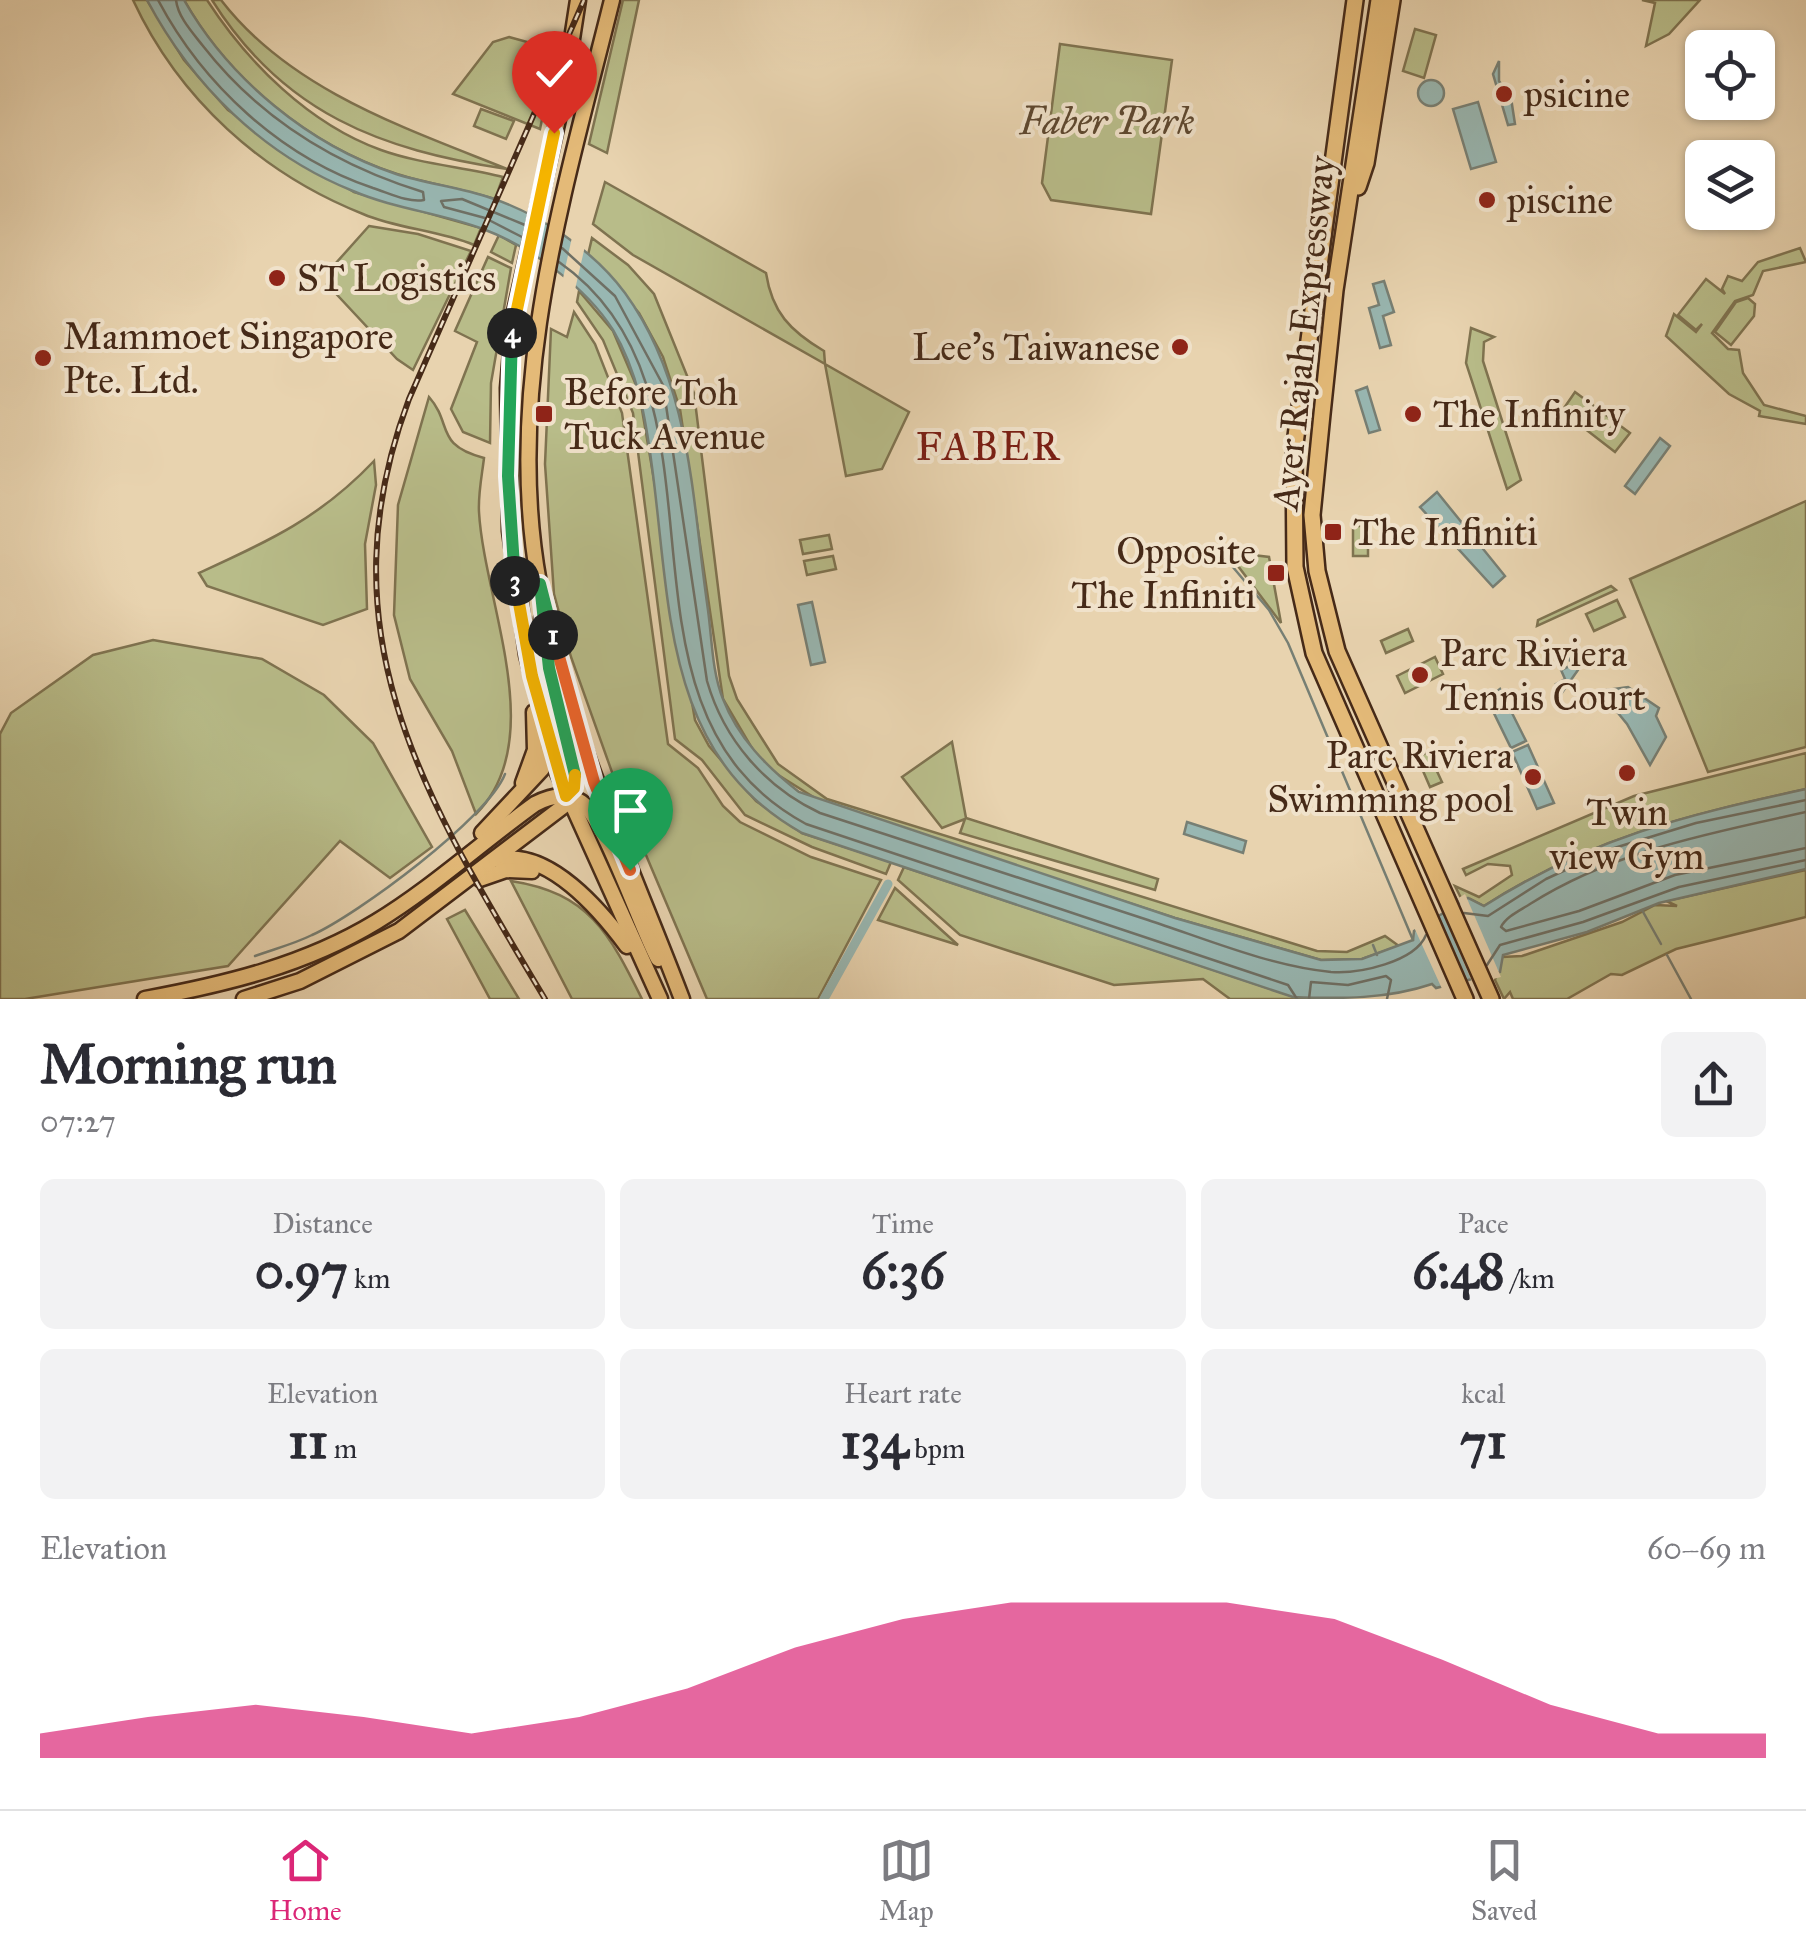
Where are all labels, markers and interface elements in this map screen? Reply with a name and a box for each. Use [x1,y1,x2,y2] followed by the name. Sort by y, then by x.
[1685,30,1775,230] map controls
[1685,30,1775,120] button: locate
[512,31,597,134] pin
[527,46,582,101] icon: check
[1523,71,1630,117] place label: psicine
[1493,83,1515,105] marker: psicine
[1019,98,1194,144] park label: Faber Park
[1685,140,1775,230] button: layers
[1261,152,1345,514] street label: Ayer Rajah Expressway
[1506,177,1613,223] place label: piscine
[1476,189,1498,211] marker: piscine
[297,255,496,301] place label: ST Logistics
[266,267,288,289] marker: ST Logistics
[487,308,537,358] pin: 4
[63,313,394,403] place label: Mammoet Singapore Pte. Ltd.
[504,315,520,350] text: 4
[912,324,1160,370] place label: Lee’s Taiwanese
[1169,336,1191,358] marker: Lee’s Taiwanese
[32,347,54,369] marker: Mammoet Singapore Pte. Ltd.
[564,369,766,459] place label: Before Toh Tuck Avenue
[1433,391,1626,437] place label: The Infinity
[533,403,555,425] marker: Before Toh Tuck Avenue
[1402,403,1424,425] marker: The Infinity
[916,422,1062,471] district label: FABER
[1353,509,1538,555] place label: The Infiniti
[1322,521,1344,543] marker: The Infiniti
[1071,528,1256,618] place label: Opposite The Infiniti
[490,556,540,606] pin: 3
[1265,562,1287,584] marker: Opposite The Infiniti
[509,563,521,598] text: 3
[528,610,578,660] pin: 1
[547,617,559,652] text: 1
[1440,630,1646,720] place label: Parc Riviera Tennis Court
[1409,664,1431,686] marker: Parc Riviera Tennis Court
[1267,732,1514,822] place label: Parc Riviera Swimming pool
[1616,762,1638,784] marker: Twin view Gym
[1522,766,1544,788] marker: Parc Riviera Swimming pool
[588,768,673,871] pin
[603,783,658,838] icon: arrive
[1548,789,1705,879] place label: Twin view Gym
[40,1031,337,1098] text: Morning run
[1661,1032,1766,1137] button: share
[40,1102,116,1141] text: 07:27
[272,1206,373,1241] text: Distance
[872,1206,934,1241] text: Time
[1458,1206,1509,1241] text: Pace
[255,1241,348,1302] text: 0.97
[861,1241,945,1302] text: 6:36
[1412,1241,1505,1302] text: 6:48
[348,1261,390,1296] text: km
[1505,1261,1555,1296] text: /km
[267,1376,378,1411] text: Elevation
[844,1376,962,1411] text: Heart rate
[1461,1376,1505,1411] text: kcal
[288,1411,328,1472] text: 11
[841,1411,908,1472] text: 134
[1460,1411,1507,1472] text: 71
[328,1431,357,1466] text: m
[908,1431,965,1466] text: bpm
[40,1529,167,1568] text: Elevation
[1647,1529,1766,1568] text: 60–69 m
[269,1833,342,1928] tab: Home
[879,1833,934,1928] tab: Map
[1471,1833,1537,1928] tab: Saved

